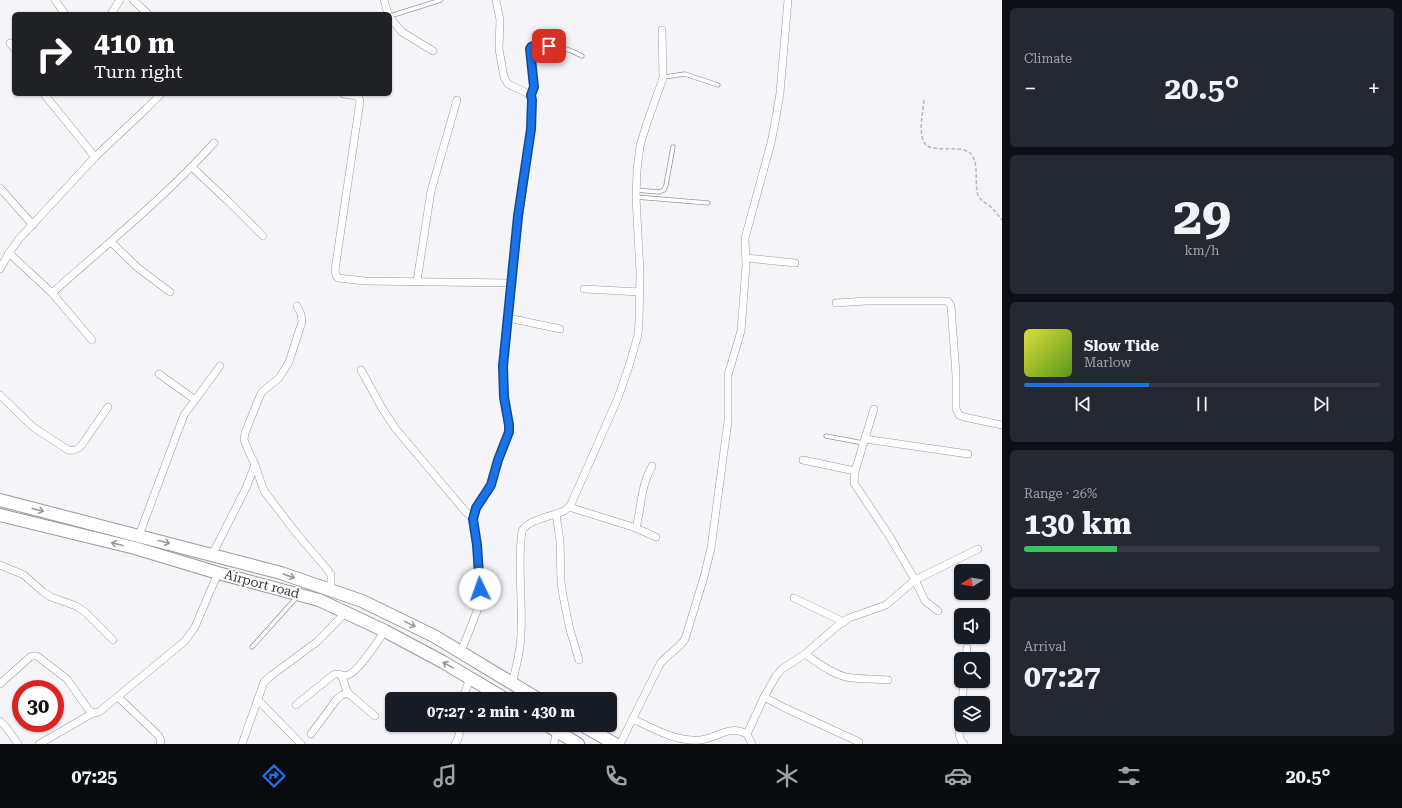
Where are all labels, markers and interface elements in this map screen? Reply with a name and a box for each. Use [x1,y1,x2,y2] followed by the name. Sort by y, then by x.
[94,27,175,60] text: 410 m
[28,28,80,80] icon: right
[532,29,566,63] pin
[538,35,560,57] icon: arrive
[1024,51,1072,66] text: Climate
[94,61,182,82] text: Turn right
[1165,71,1239,106] text: 20.5°
[1024,76,1036,101] text: −
[1368,76,1380,101] text: +
[1173,186,1231,247] text: 29
[1185,243,1219,258] text: km/h
[1084,337,1159,355] text: Slow Tide
[1084,355,1131,370] text: Marlow
[1072,393,1094,415] icon: previous
[1191,393,1213,415] icon: pause
[1310,393,1332,415] icon: next
[1024,486,1097,501] text: Range · 26%
[1024,506,1132,541] text: 130 km
[31,507,44,514] one-way arrow
[111,539,124,547] one-way arrow
[157,539,170,546] one-way arrow
[954,564,990,600] north arrow
[954,564,990,732] map controls
[223,567,302,601] street label: Airport road
[459,568,501,610] position arrow
[283,573,296,580] one-way arrow
[954,608,990,644] button: sound
[403,621,415,628] one-way arrow
[1024,639,1066,654] text: Arrival
[954,652,990,688] button: search
[1024,659,1101,694] text: 07:27
[442,660,454,668] one-way arrow
[12,680,64,732] speed limit sign: 30
[954,696,990,732] button: layers
[427,703,575,721] text: 07:27 · 2 min · 430 m
[260,762,288,790] icon: directions
[431,762,459,790] icon: music
[602,762,630,790] icon: phone
[773,762,801,790] icon: climate
[944,762,972,790] icon: car
[1115,762,1143,790] icon: filters
[71,766,117,787] text: 07:25
[1286,766,1331,787] text: 20.5°

